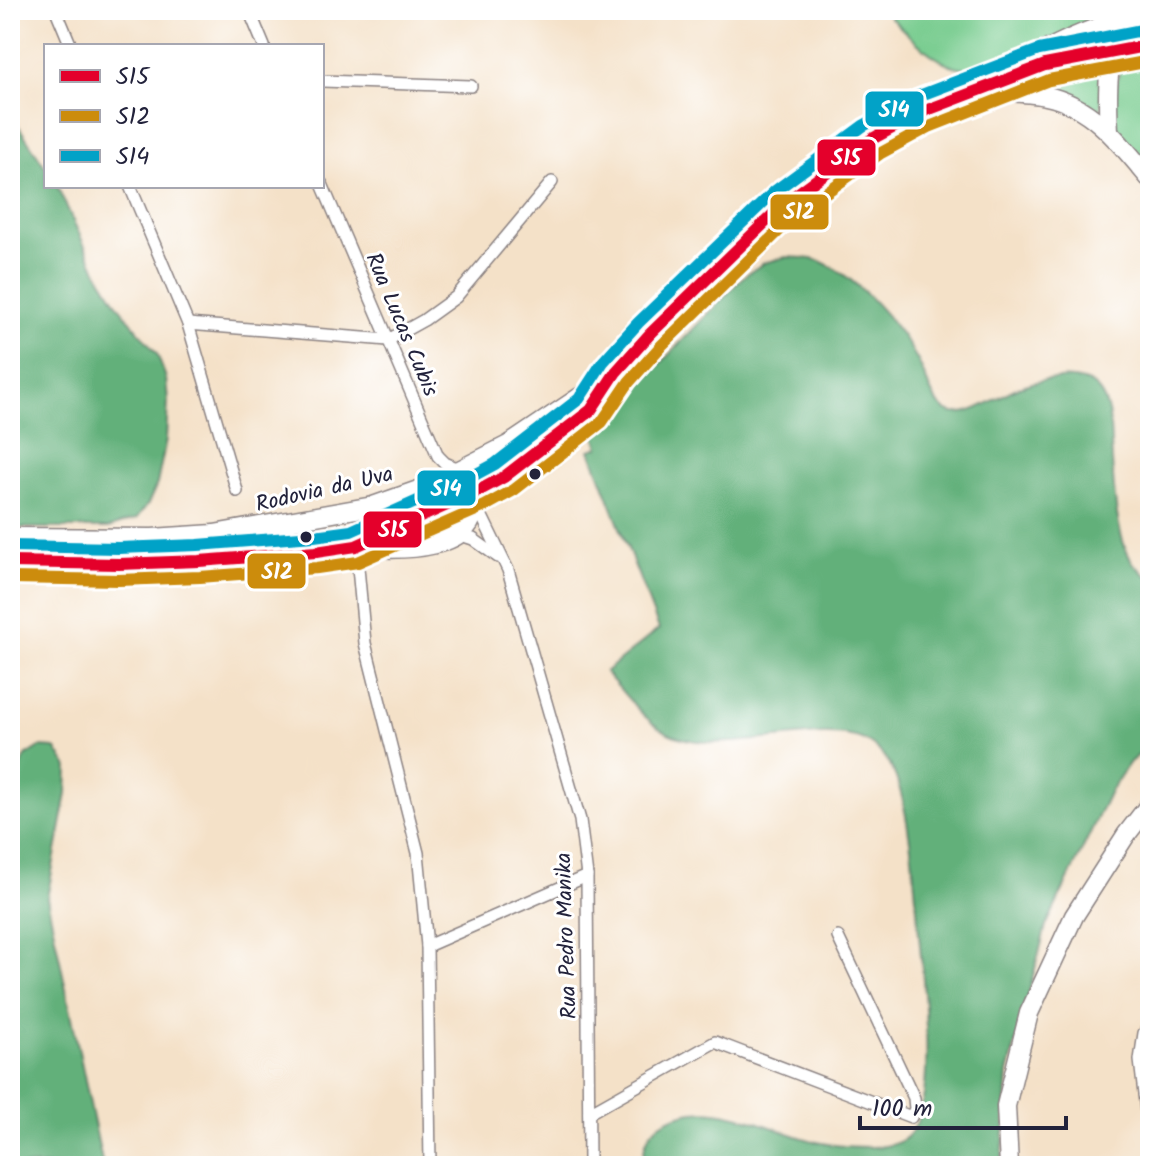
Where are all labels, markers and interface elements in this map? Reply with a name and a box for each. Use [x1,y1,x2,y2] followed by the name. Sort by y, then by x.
[44,44,324,188] legend
[116,58,151,97] text: S15
[864,90,925,128] line badge: S14
[879,94,909,129] text: S14
[116,98,150,137] text: S12
[116,138,150,177] text: S14
[816,138,877,177] line badge: S15
[831,142,863,177] text: S15
[769,193,830,231] line badge: S12
[783,196,815,231] text: S12
[355,248,447,403] street label: Rua Lucas Cubis
[252,458,397,523] street label: Rodovia da Uva
[527,466,543,482] unlabelled marker
[416,469,477,507] line badge: S14
[431,473,461,508] text: S14
[362,510,423,549] line badge: S15
[378,514,410,549] text: S15
[298,529,314,545] unlabelled marker
[246,552,307,590] line badge: S12
[261,556,293,591] text: S12
[547,852,588,1020] street label: Rua Pedro Manika
[860,1080,1066,1130] scale bar
[872,1090,932,1129] text: 100 m

